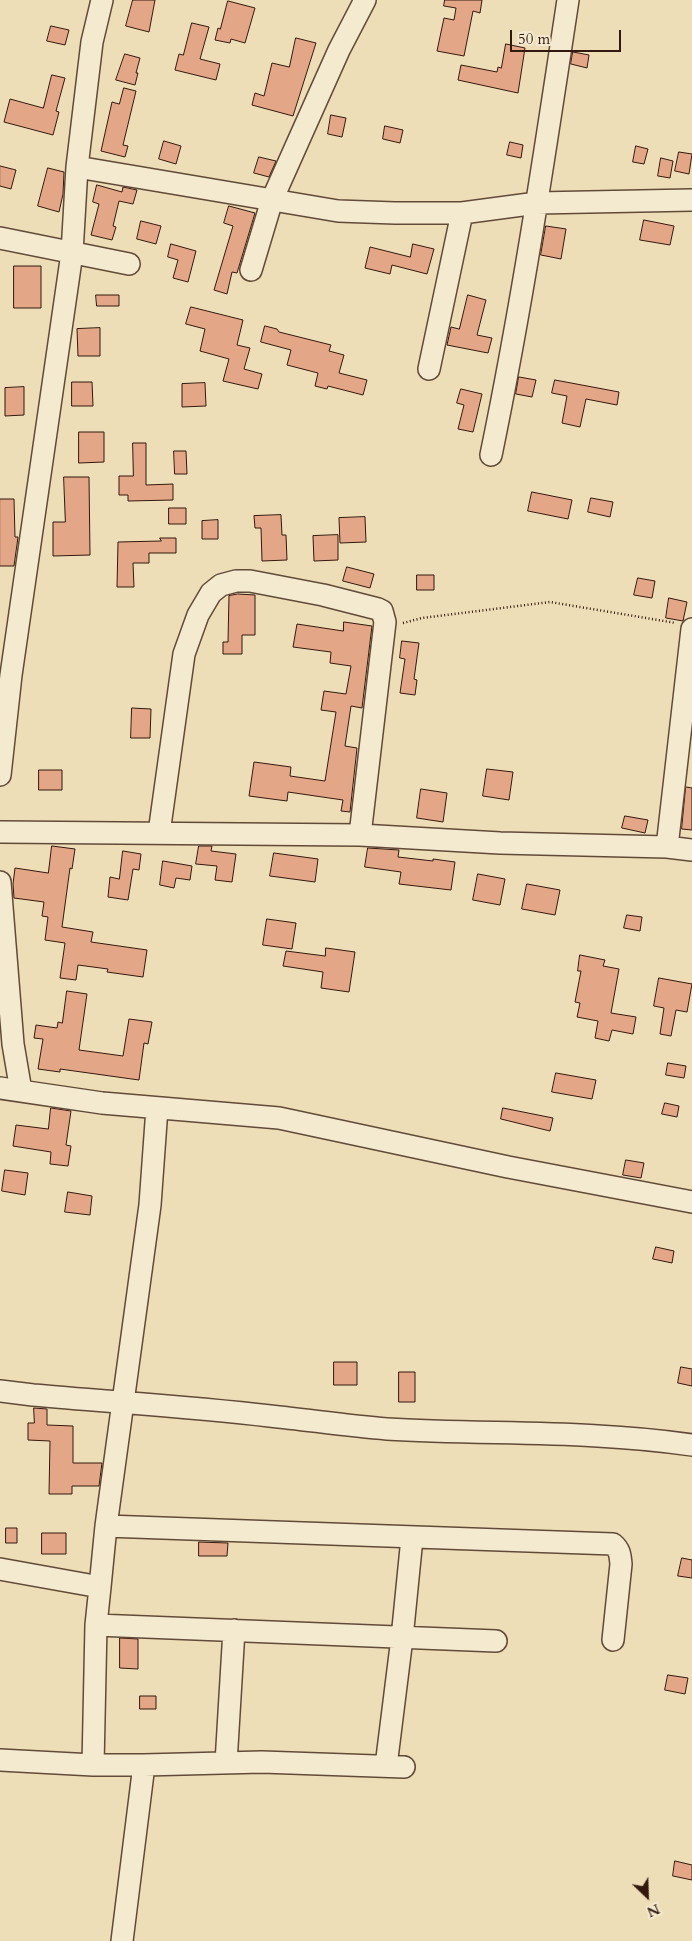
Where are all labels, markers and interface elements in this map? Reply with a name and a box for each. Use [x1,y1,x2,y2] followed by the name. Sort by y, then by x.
[512,20,623,52] scale bar
[518,29,550,49] text: 50 m
[622,1871,672,1921] north arrow
[644,1899,663,1921] text: N

